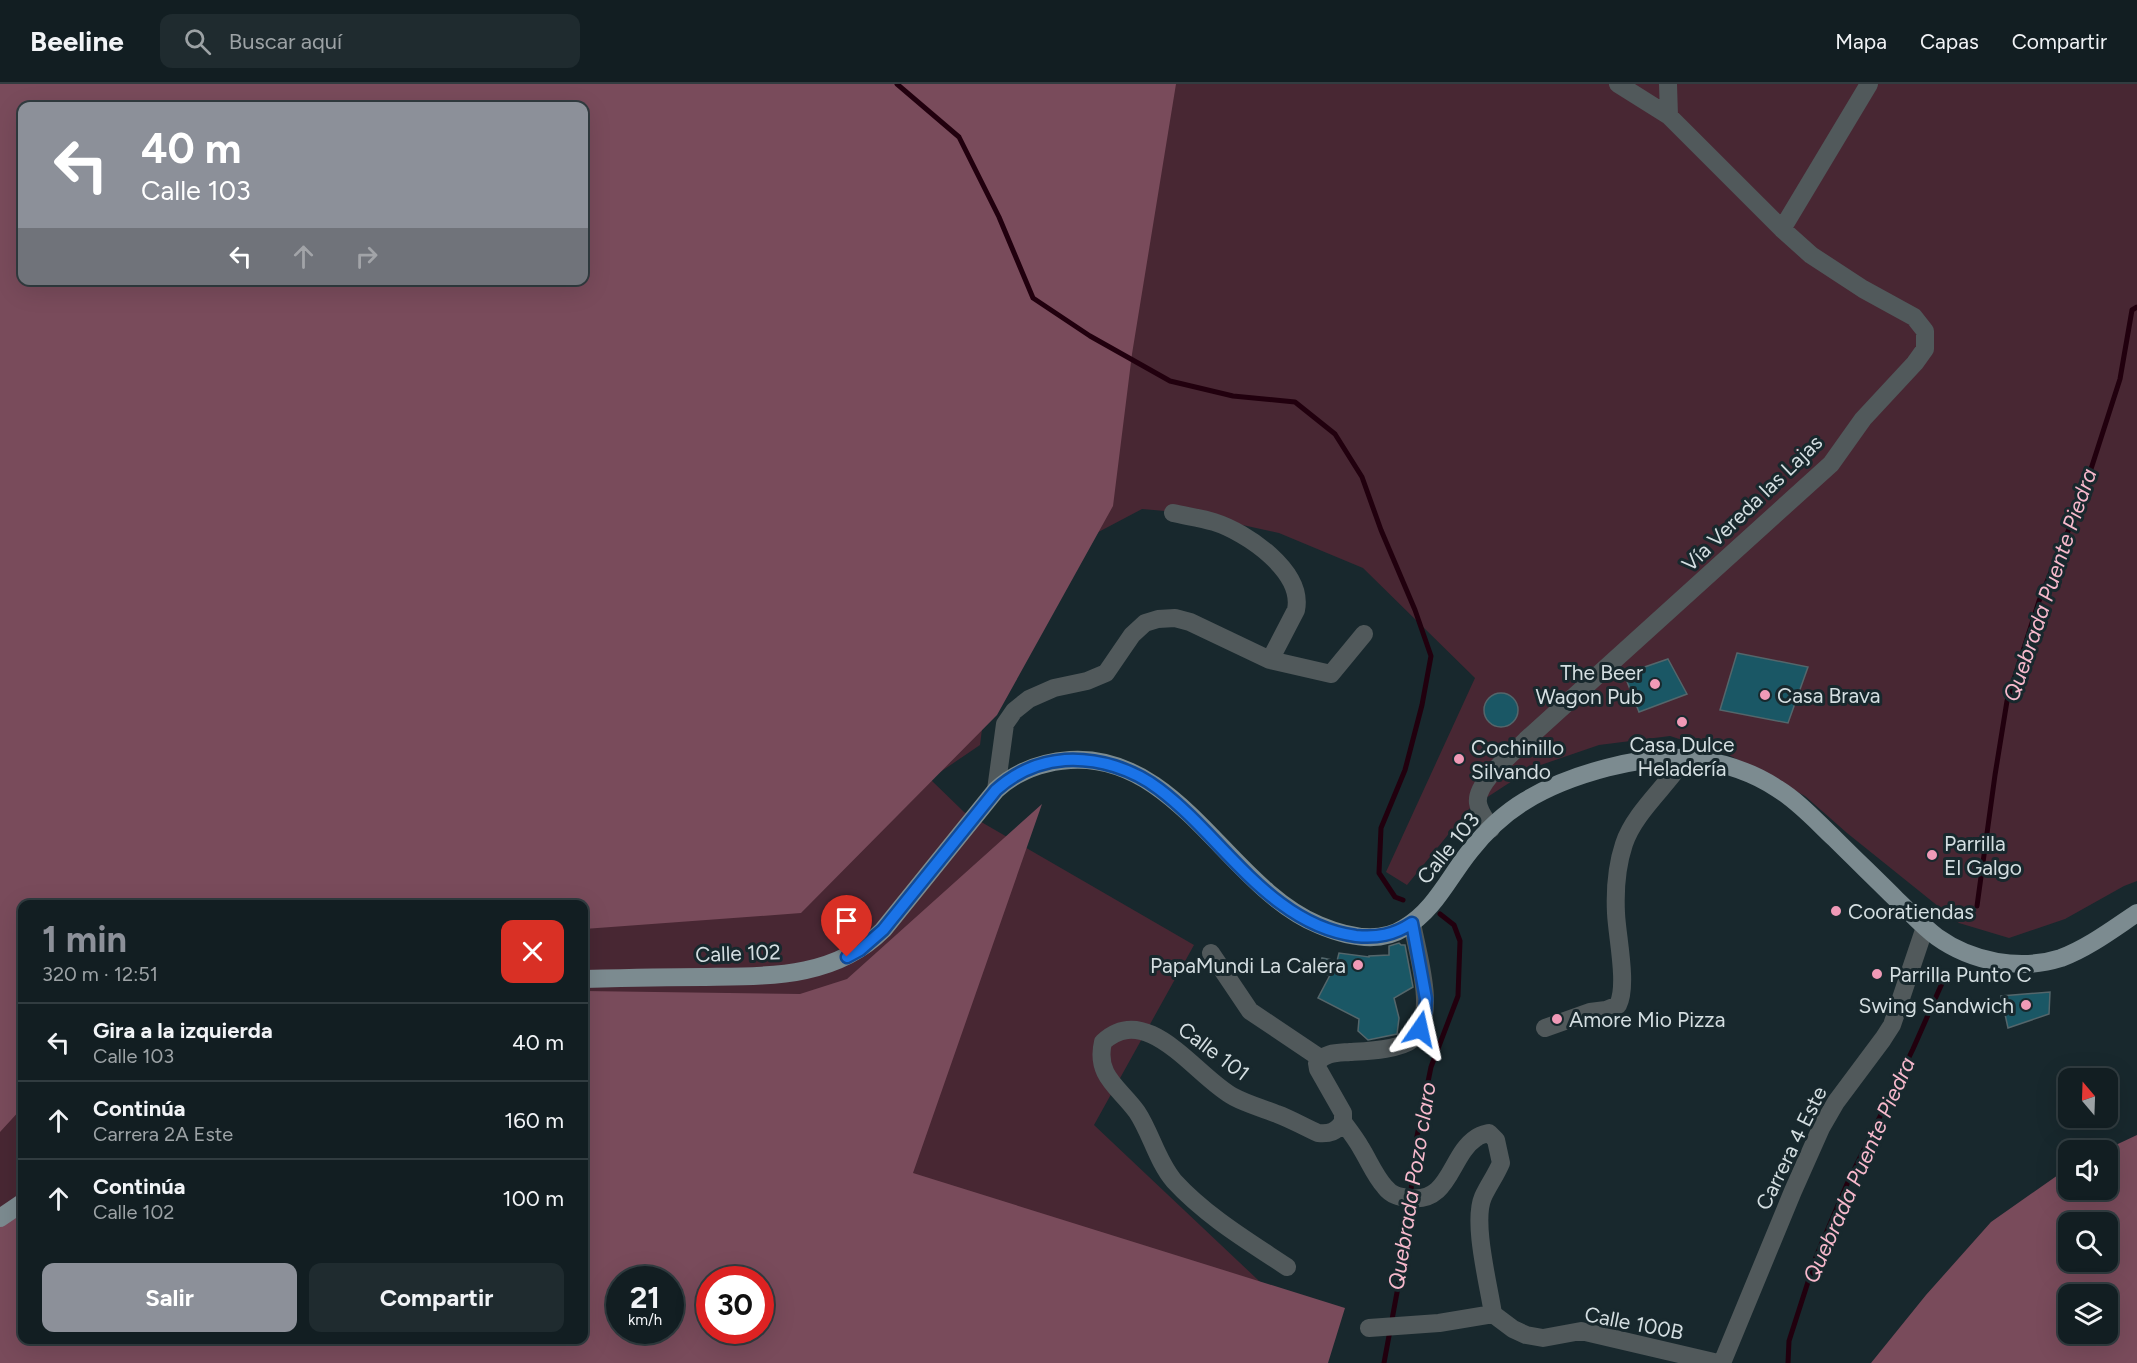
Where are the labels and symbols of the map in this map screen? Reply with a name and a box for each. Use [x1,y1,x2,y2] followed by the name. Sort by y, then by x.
[1677,430,1827,576] street label: Vía Vereda las Lajas
[1997,465,2103,705] water label: Quebrada Puente Piedra
[1535,660,1643,709] place label: The Beer Wagon Pub
[1648,677,1662,691] marker: The Beer Wagon Pub
[1777,683,1880,708] place label: Casa Brava
[1758,688,1772,702] marker: Casa Brava
[1675,715,1689,729] marker: Casa Dulce Heladería
[1629,732,1735,781] place label: Casa Dulce Heladería
[1471,735,1564,784] place label: Cochinillo Silvando
[1452,752,1466,766] marker: Cochinillo Silvando
[1411,807,1485,889] street label: Calle 103
[1944,831,2022,880] place label: Parrilla El Galgo
[1925,848,1939,862] marker: Parrilla El Galgo
[821,895,872,957] pin
[1848,899,1974,924] place label: Cooratiendas
[1829,904,1843,918] marker: Cooratiendas
[695,939,781,967] street label: Calle 102
[1150,953,1346,978] place label: PapaMundi La Calera
[1351,958,1365,972] marker: PapaMundi La Calera
[1889,962,2032,987] place label: Parrilla Punto C
[1870,967,1884,981] marker: Parrilla Punto C
[1858,993,2014,1018] place label: Swing Sandwich
[1388,997,1452,1061] position arrow
[2019,998,2033,1012] marker: Swing Sandwich
[1569,1007,1725,1032] place label: Amore Mio Pizza
[1550,1012,1564,1026] marker: Amore Mio Pizza
[1174,1016,1254,1086] street label: Calle 101
[1797,1053,1921,1287] water label: Quebrada Puente Piedra
[2058,1068,2118,1128] north arrow
[1382,1080,1442,1292] water label: Quebrada Pozo claro
[1750,1082,1832,1214] street label: Carrera 4 Este
[696,1266,774,1344] speed limit sign: 30
[1582,1301,1686,1345] street label: Calle 100B

